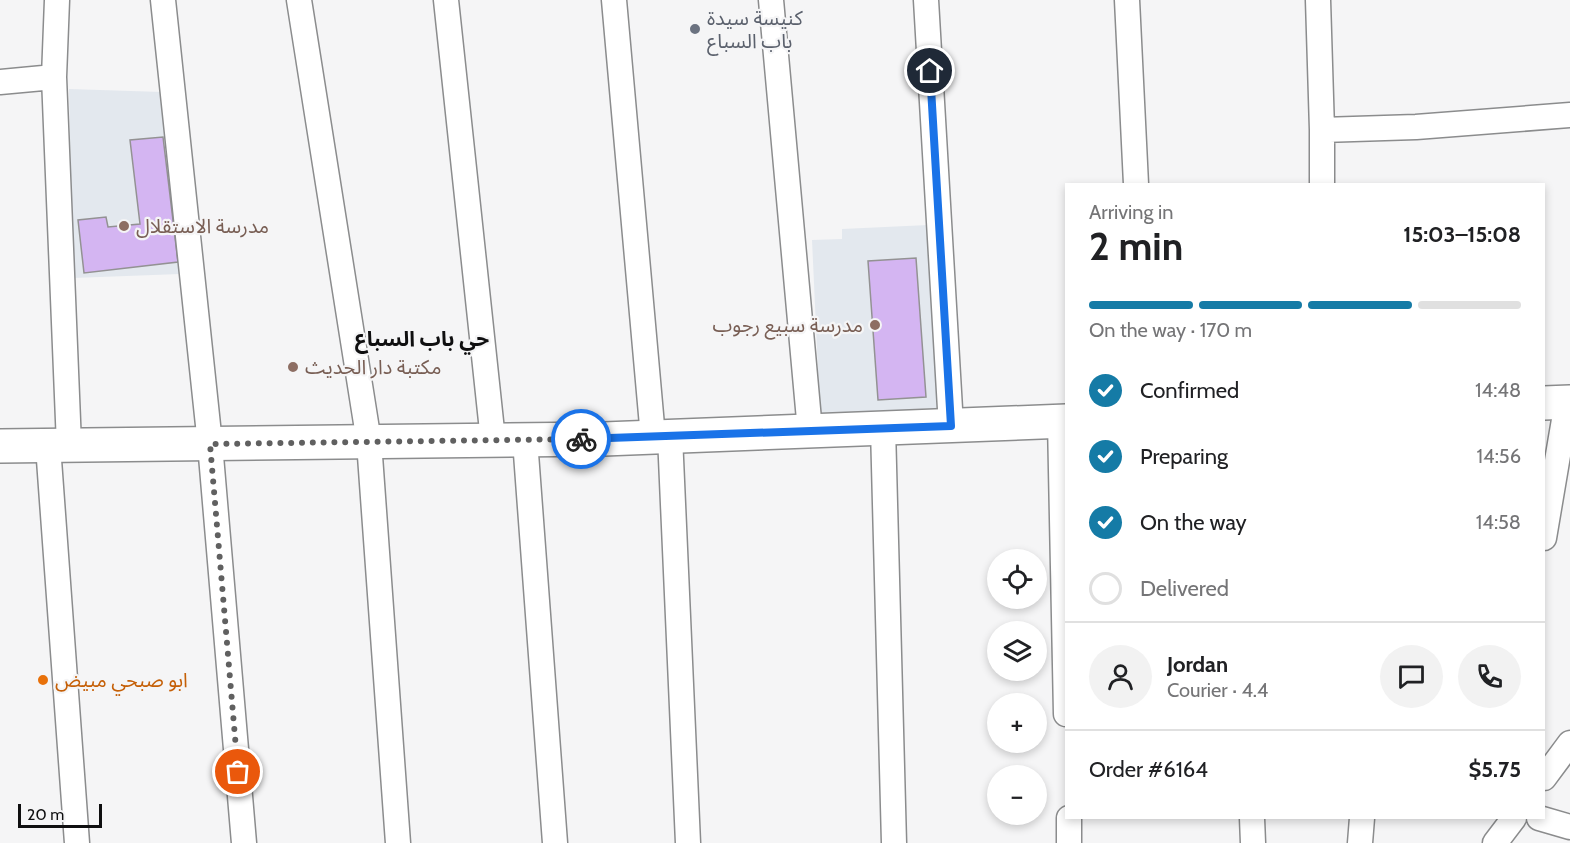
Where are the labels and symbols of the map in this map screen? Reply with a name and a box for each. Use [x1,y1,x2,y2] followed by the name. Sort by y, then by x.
[707,6,803,56] place label: كنيسة سيدة باب السباع
[688,22,702,36] marker: كنيسة سيدة باب السباع
[904,45,955,96] pin
[136,214,269,238] place label: مدرسة الاستقلال
[117,219,131,233] marker: مدرسة الاستقلال
[712,313,863,340] place label: مدرسة سبيع رجوب
[868,318,882,332] marker: مدرسة سبيع رجوب
[355,326,489,355] district label: حي باب السباع
[305,355,442,379] place label: مكتبة دار الحديث
[286,360,300,374] marker: مكتبة دار الحديث
[551,409,611,469] courier
[55,668,188,696] place label: ابو صبحي مبيض
[36,673,50,687] marker: ابو صبحي مبيض
[212,746,263,797] pin
[18,801,102,828] scale bar

